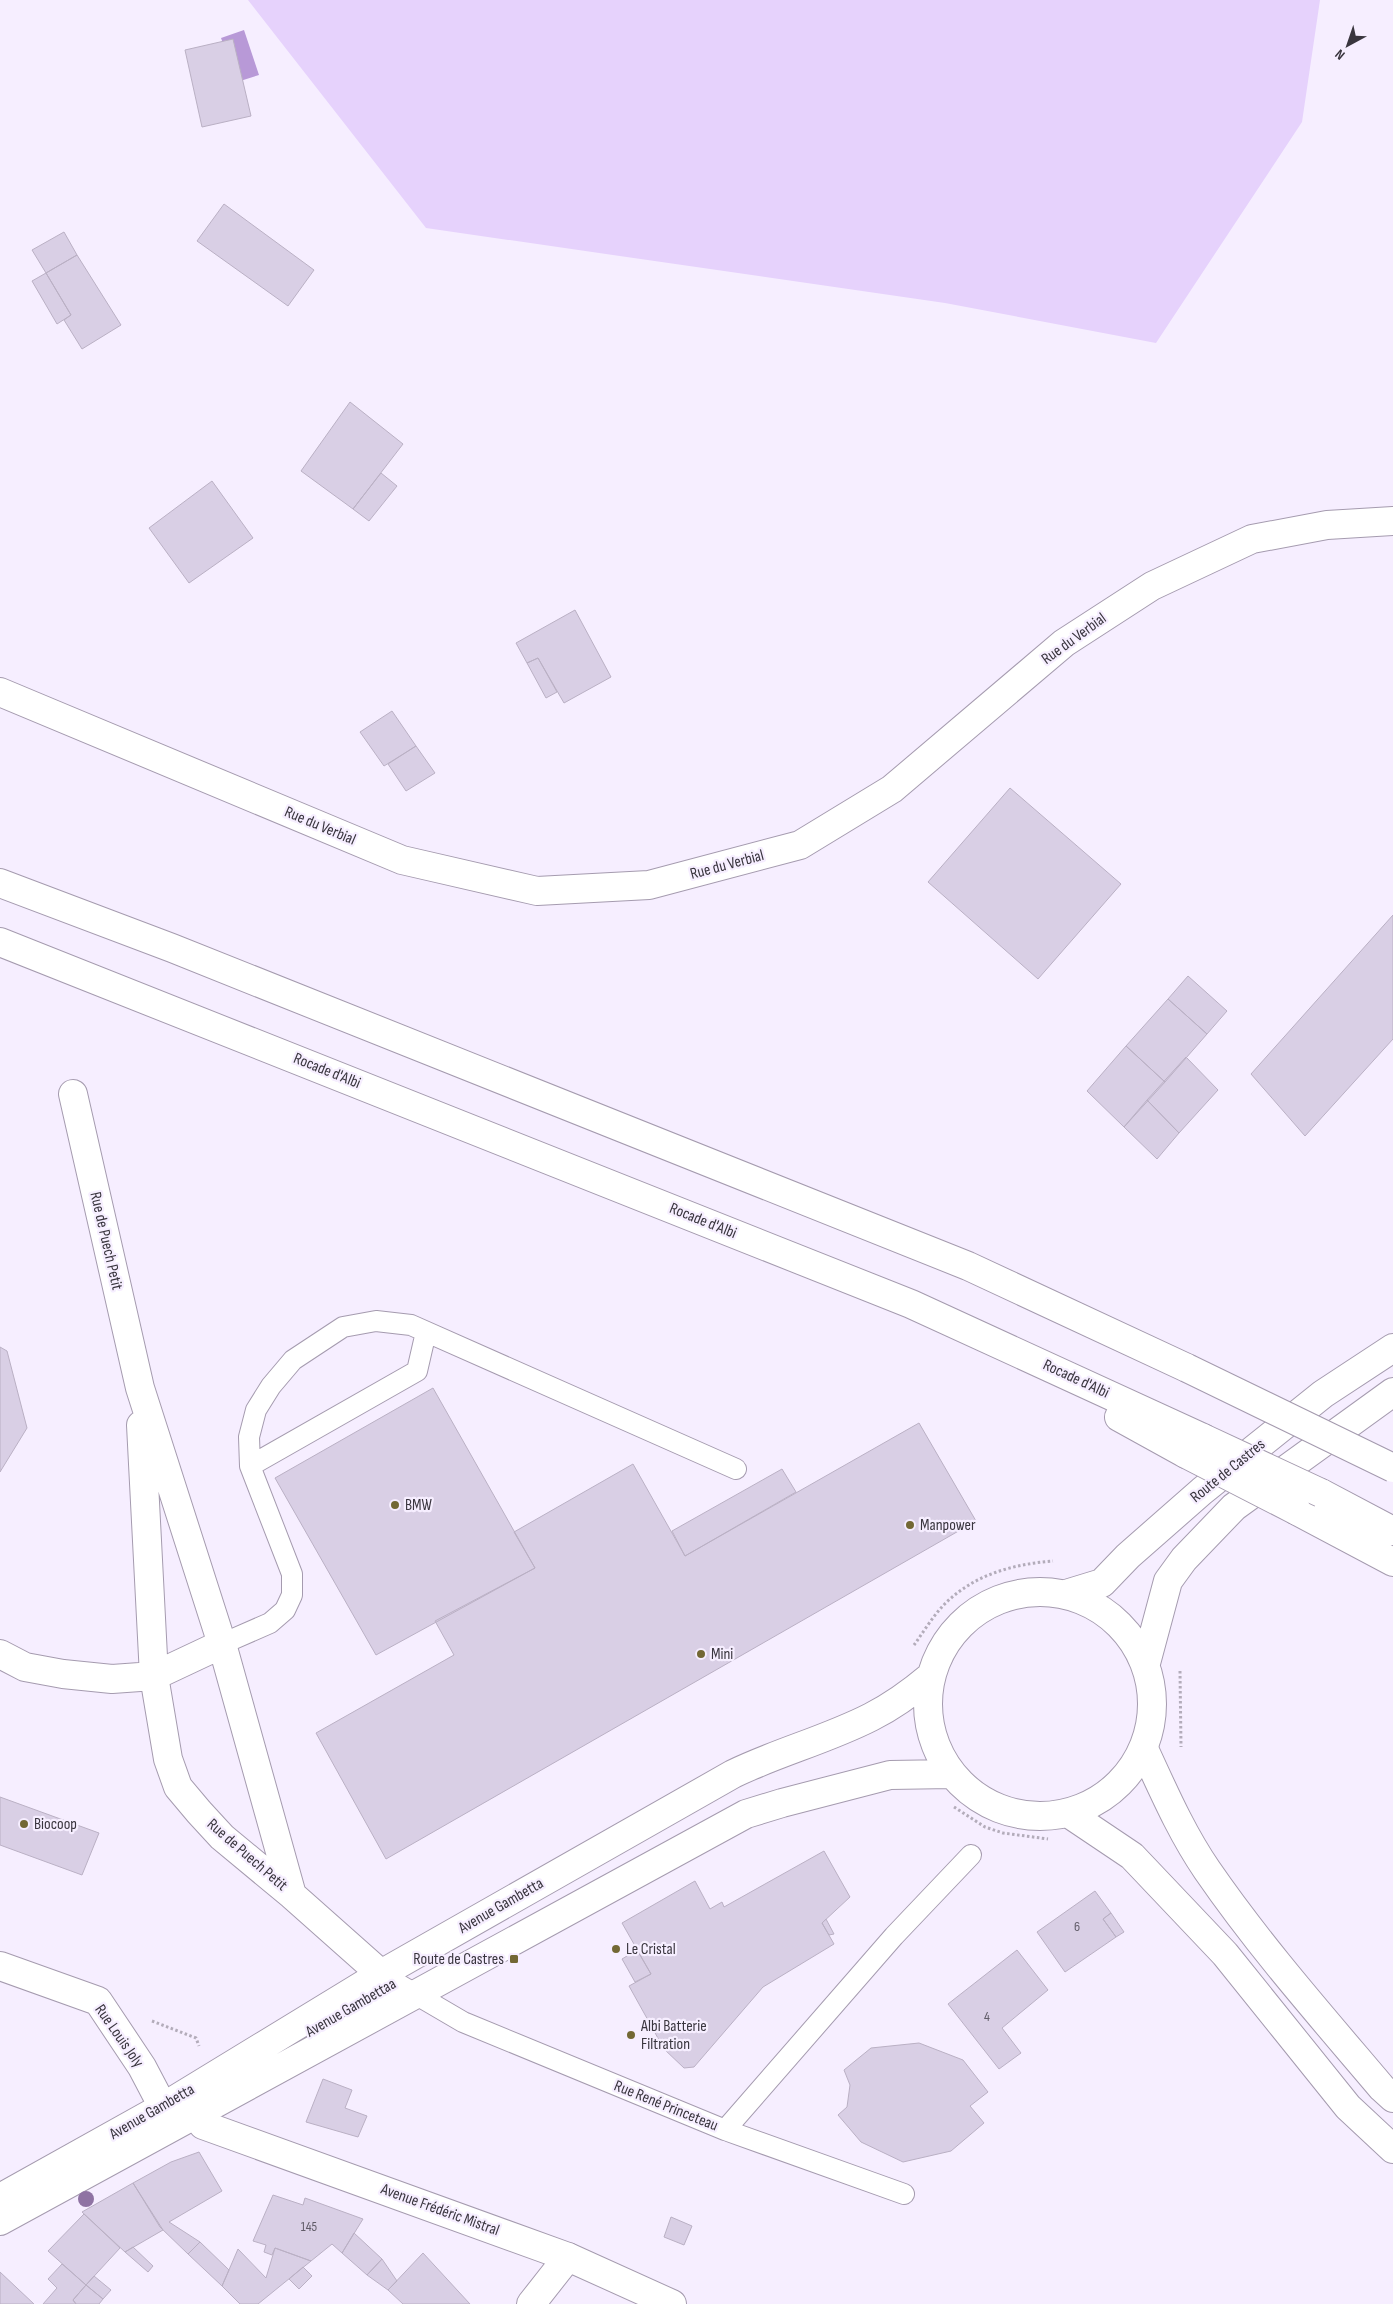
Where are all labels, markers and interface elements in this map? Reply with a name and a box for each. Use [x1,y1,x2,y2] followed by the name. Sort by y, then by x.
[1323,20,1373,70] north arrow
[1332,46,1348,63] text: N
[1038,609,1110,669] street label: Rue du Verbial
[282,803,358,849] street label: Rue du Verbial
[688,846,766,884] street label: Rue du Verbial
[291,1049,363,1093] street label: Rocade d'Albi
[85,1190,127,1292] street label: Rue de Puech Petit
[667,1199,739,1243] street label: Rocade d'Albi
[1040,1355,1112,1403] street label: Rocade d'Albi
[1187,1435,1269,1507] street label: Route de Castres
[405,1496,433,1515] place label: BMW
[389,1499,401,1511] marker: BMW
[920,1516,976,1535] place label: Manpower
[904,1519,916,1531] marker: Manpower
[711,1645,733,1664] place label: Mini
[695,1648,707,1660] marker: Mini
[34,1815,77,1834] place label: Biocoop
[203,1815,291,1895] street label: Rue de Puech Petit
[18,1818,30,1830] marker: Biocoop
[454,1874,547,1938] street label: Avenue Gambetta
[1074,1918,1080,1935] house number: 6
[626,1940,676,1959] place label: Le Cristal
[610,1943,622,1955] marker: Le Cristal
[413,1950,504,1969] place label: Route de Castres
[508,1953,520,1965] marker: Route de Castres
[302,1975,399,2042] street label: Avenue Gambettaa
[90,2001,148,2071] street label: Rue Louis Joly
[984,2008,990,2025] house number: 4
[640,2017,707,2054] place label: Albi Batterie Filtration
[625,2029,637,2041] marker: Albi Batterie Filtration
[611,2077,721,2135] street label: Rue René Princeteau
[105,2080,198,2144] street label: Avenue Gambetta
[377,2179,502,2240] street label: Avenue Frédéric Mistral
[301,2218,318,2235] house number: 145

